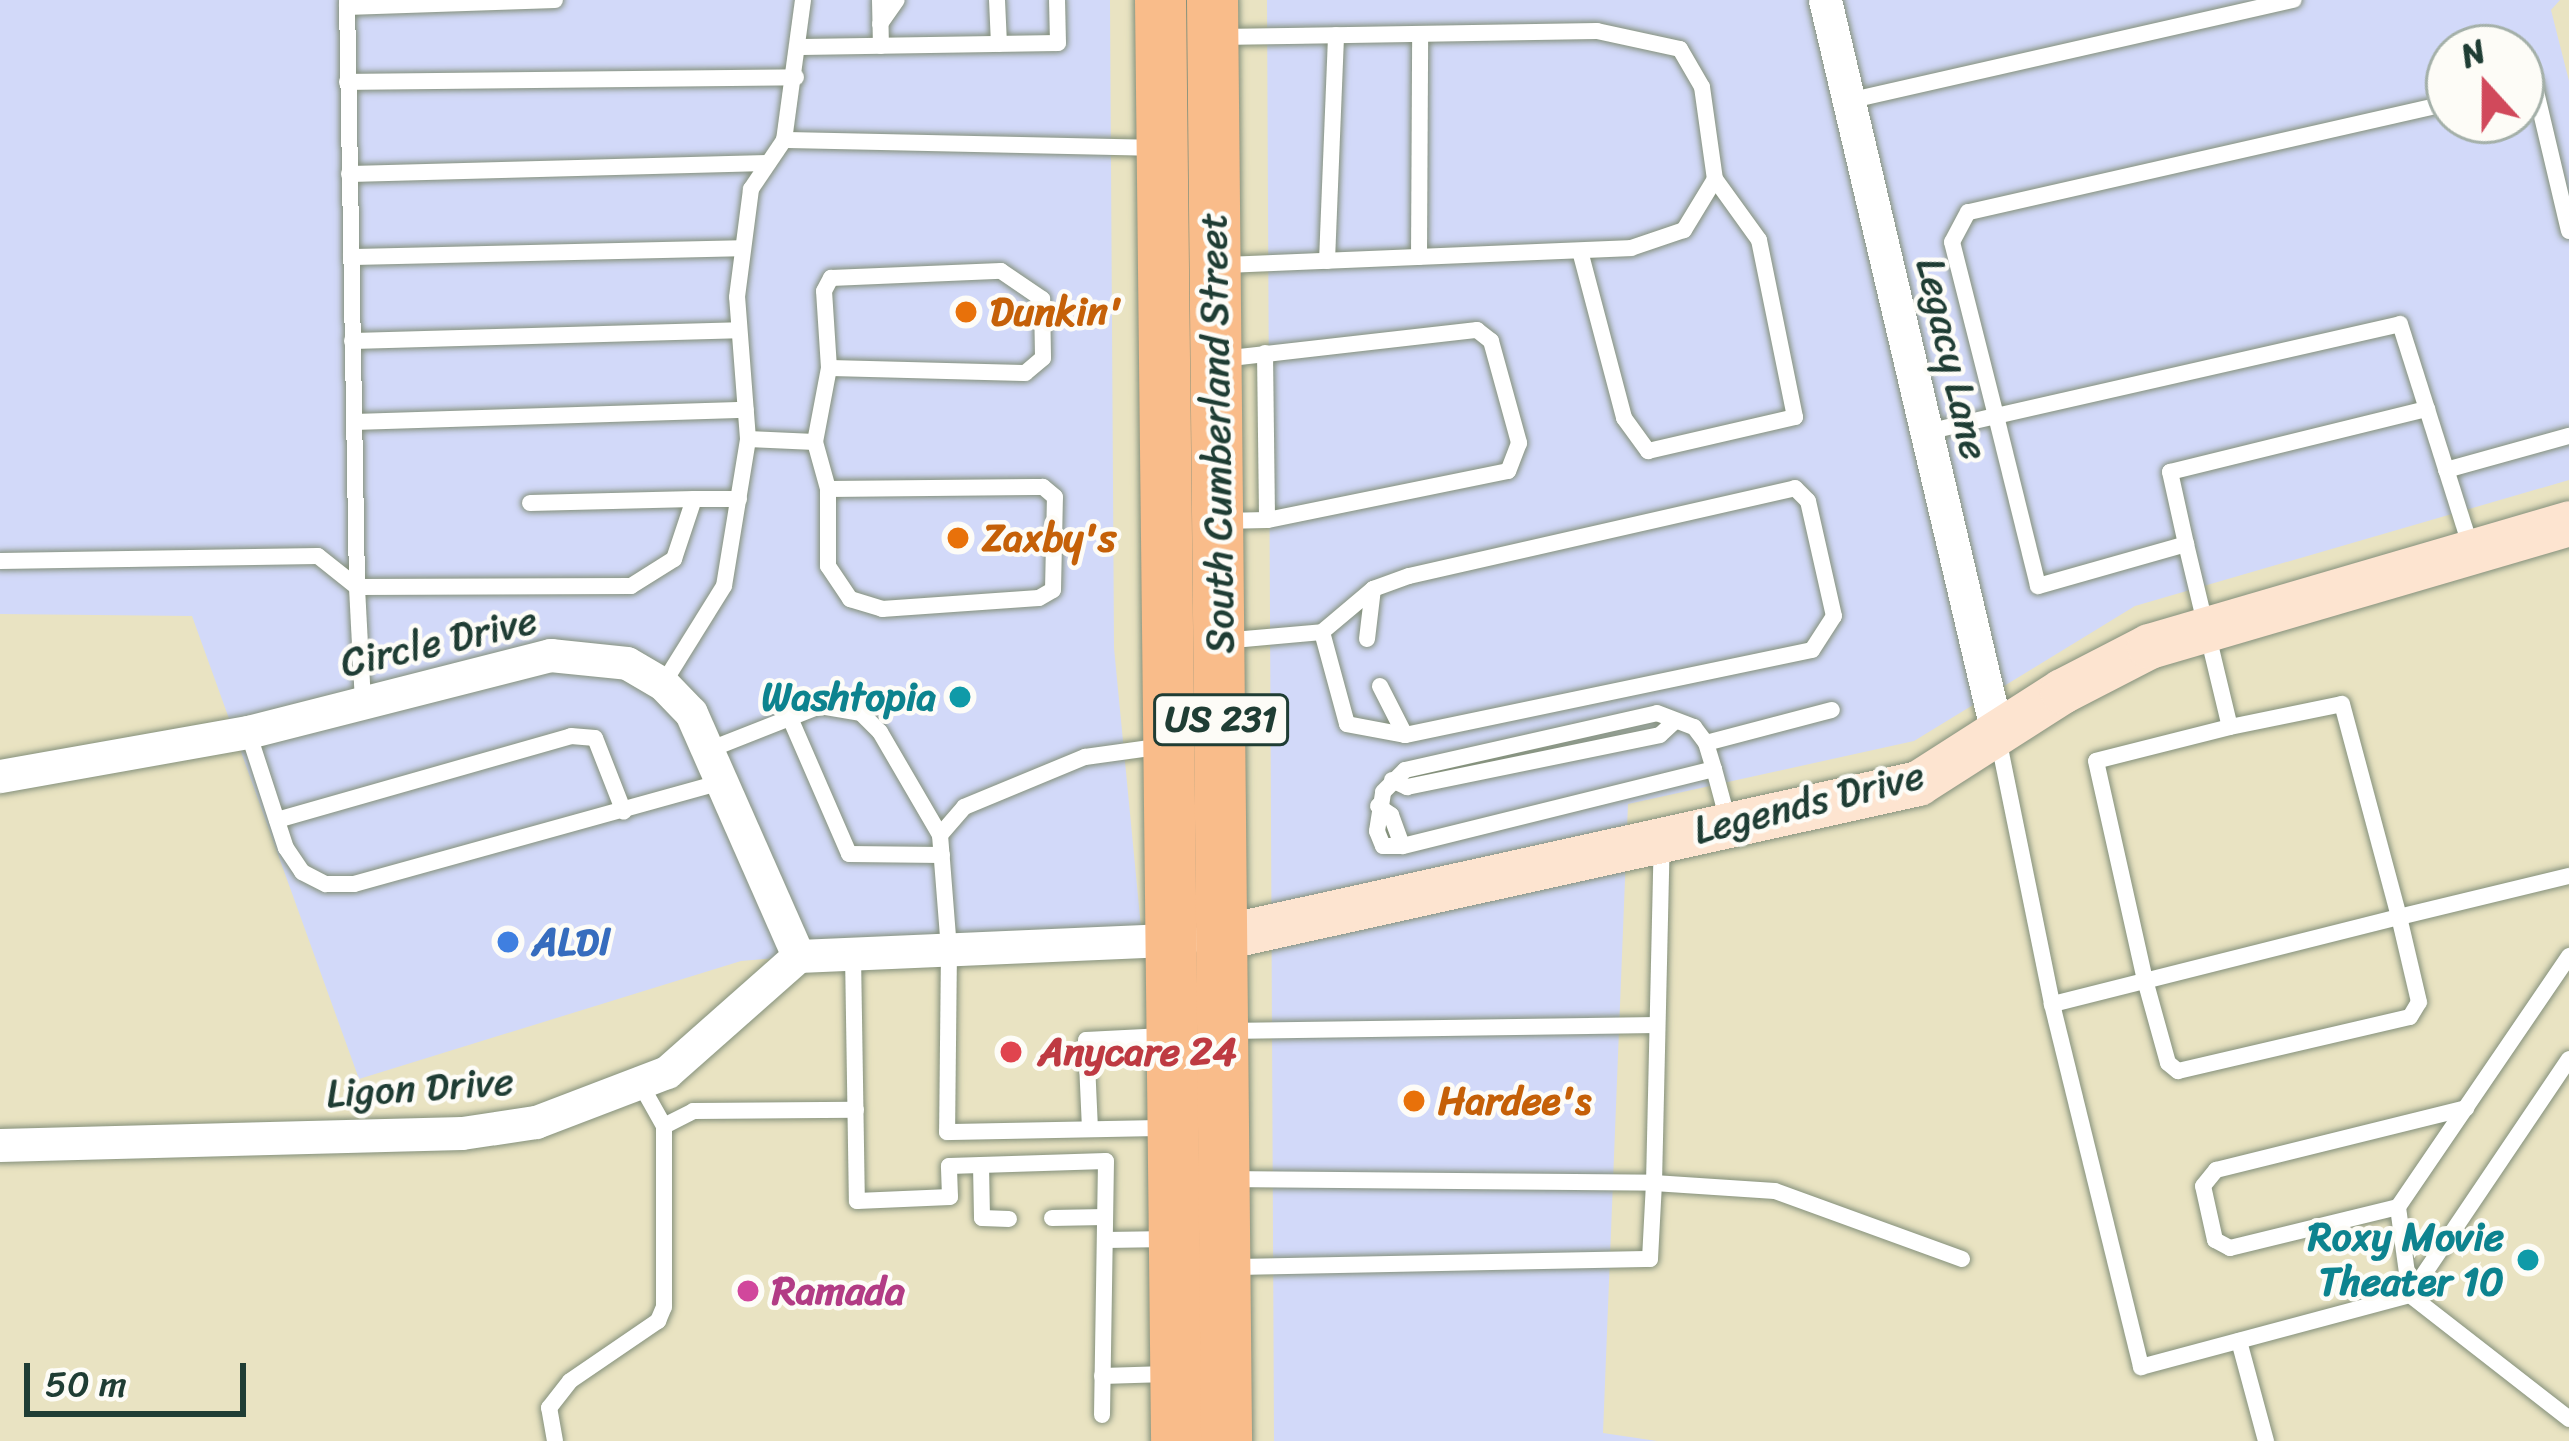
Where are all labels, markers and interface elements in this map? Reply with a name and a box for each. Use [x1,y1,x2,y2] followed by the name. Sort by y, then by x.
[2452,22,2494,84] text: N
[2425,24,2545,144] north arrow
[1190,212,1244,654] street label: South Cumberland Street
[1906,254,1998,464] street label: Legacy Lane
[990,289,1123,335] place label: Dunkin'
[953,299,979,325] marker: Dunkin'
[982,515,1116,561] place label: Zaxby's
[945,525,971,551] marker: Zaxby's
[336,597,542,687] street label: Circle Drive
[762,674,936,720] place label: Washtopia
[947,684,973,710] marker: Washtopia
[1152,690,1290,750] road number: US 231
[1689,752,1929,854] street label: Legends Drive
[532,919,611,965] place label: ALDI
[495,929,521,955] marker: ALDI
[1038,1029,1237,1075] place label: Anycare 24
[995,1036,1027,1068] marker: Anycare 24
[325,1058,515,1118] street label: Ligon Drive
[1438,1078,1591,1124] place label: Hardee's
[1401,1088,1427,1114] marker: Hardee's
[2311,1215,2504,1306] place label: Roxy Movie Theater 10
[2515,1247,2541,1273] marker: Roxy Movie Theater 10
[772,1268,905,1314] place label: Ramada
[735,1278,761,1304] marker: Ramada
[30,1339,252,1413] scale bar
[45,1352,127,1416] text: 50 m

